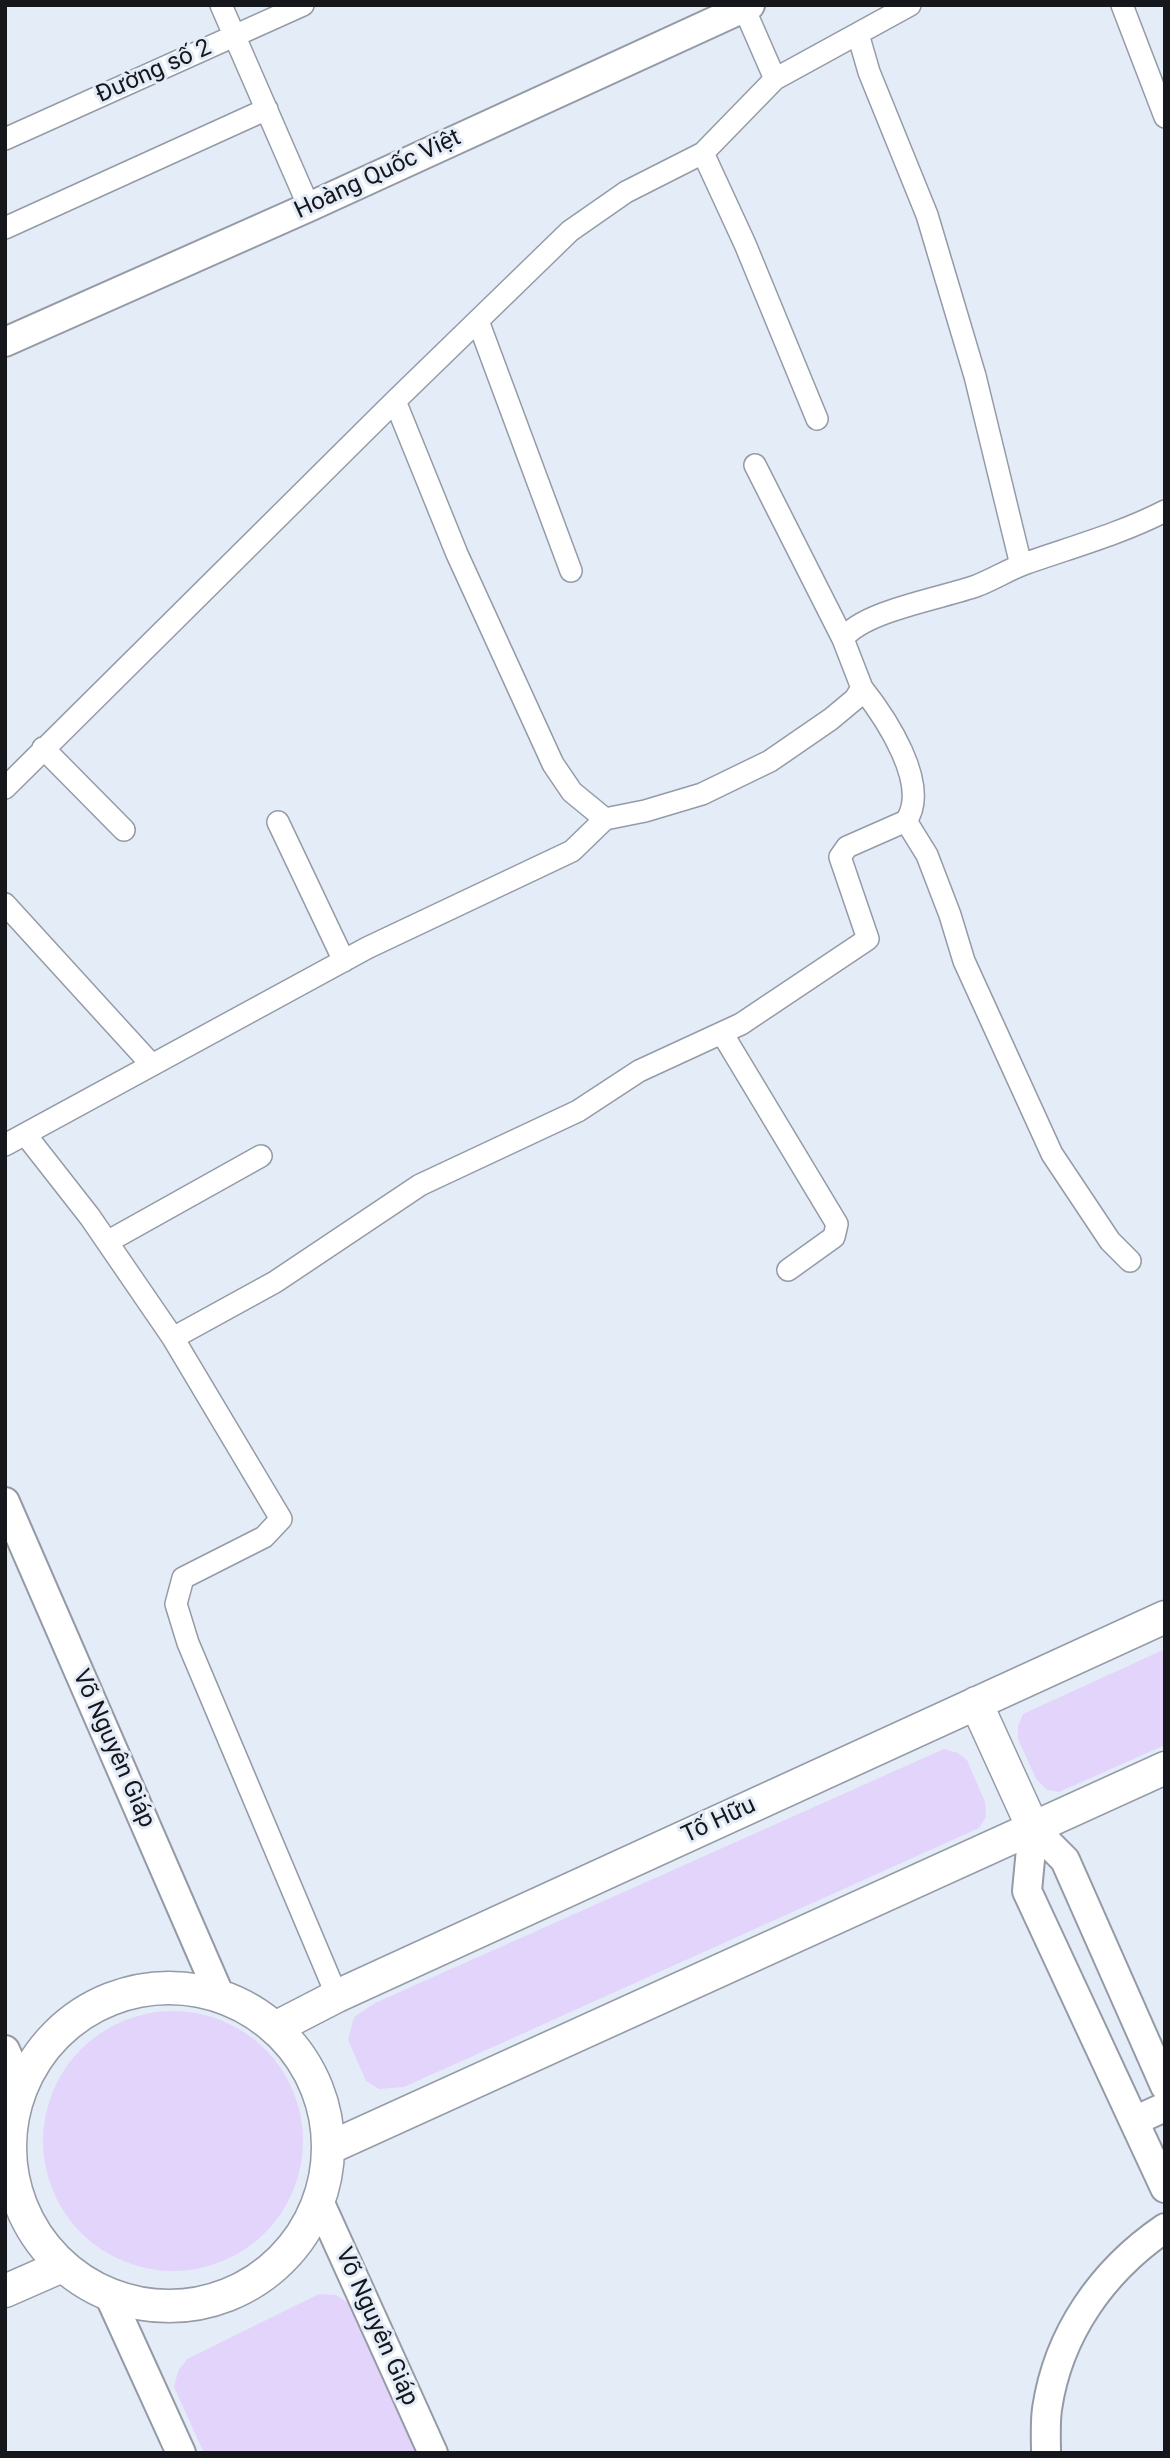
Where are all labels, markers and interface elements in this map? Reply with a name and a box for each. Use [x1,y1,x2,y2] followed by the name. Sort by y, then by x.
[92,34,216,110] street label: Đường số 2
[290,124,466,226] street label: Hoàng Quốc Việt
[65,1665,161,1833] street label: Võ Nguyên Giáp
[678,1791,760,1851] street label: Tố Hữu
[328,2243,424,2411] street label: Võ Nguyên Giáp

